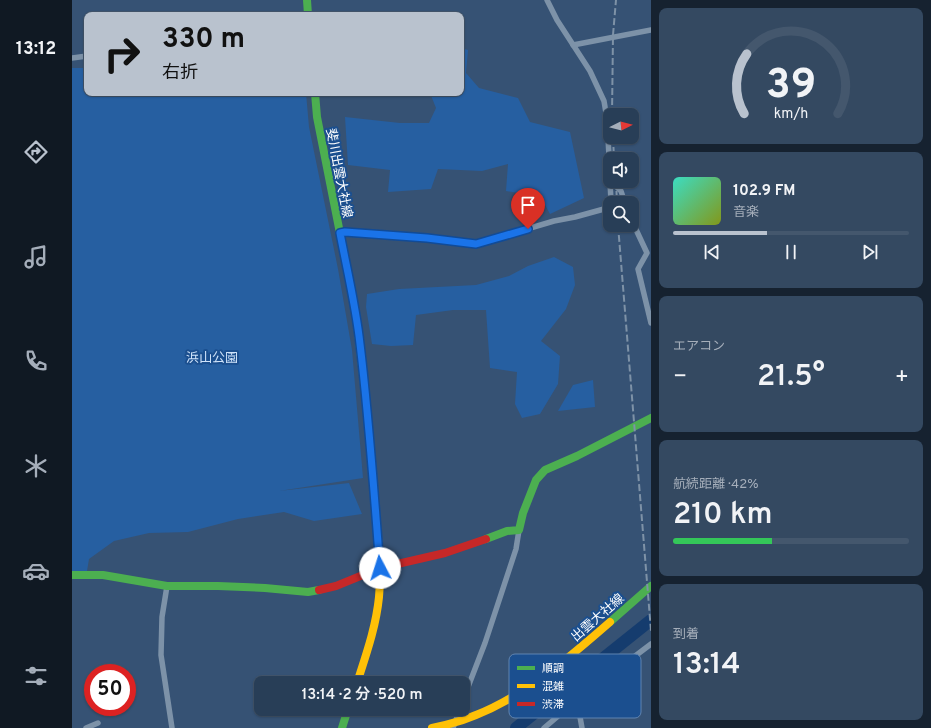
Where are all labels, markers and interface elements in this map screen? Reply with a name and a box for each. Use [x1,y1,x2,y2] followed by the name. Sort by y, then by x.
[162,22,245,58] text: 330 m
[96,28,148,80] icon: right
[16,38,56,61] text: 13:12
[766,60,816,113] text: 39
[162,62,198,85] text: 右折
[774,105,808,123] text: km/h
[603,108,639,144] north arrow
[603,108,639,232] map controls
[322,127,356,220] street label: 斐川出雲大社線
[22,138,50,166] icon: directions
[603,152,639,188] button: sound
[733,182,795,201] text: 102.9 FM
[511,188,545,229] pin
[517,194,539,216] icon: arrive
[603,196,639,232] button: search
[733,205,759,221] text: 音楽
[701,241,723,263] icon: previous
[780,241,802,263] icon: pause
[859,241,881,263] icon: next
[22,243,50,271] icon: music
[673,339,725,355] text: エアコン
[22,347,50,375] icon: phone
[186,351,238,367] park label: 浜山公園
[757,359,825,396] text: 21.5°
[673,364,687,391] text: −
[895,364,909,391] text: +
[22,452,50,480] icon: climate
[673,477,758,493] text: 航続距離 · 42%
[673,497,773,534] text: 210 km
[359,547,401,589] position arrow
[22,557,50,585] icon: car
[568,590,628,646] street label: 出雲大社線
[673,627,699,643] text: 到着
[673,647,740,684] text: 13:14
[509,654,641,718] legend
[22,662,50,690] icon: filters
[542,662,564,676] text: 順調
[84,664,136,716] speed limit sign: 50
[542,680,564,694] text: 混雑
[301,686,423,705] text: 13:14 · 2 分 · 520 m
[542,698,564,712] text: 渋滞

